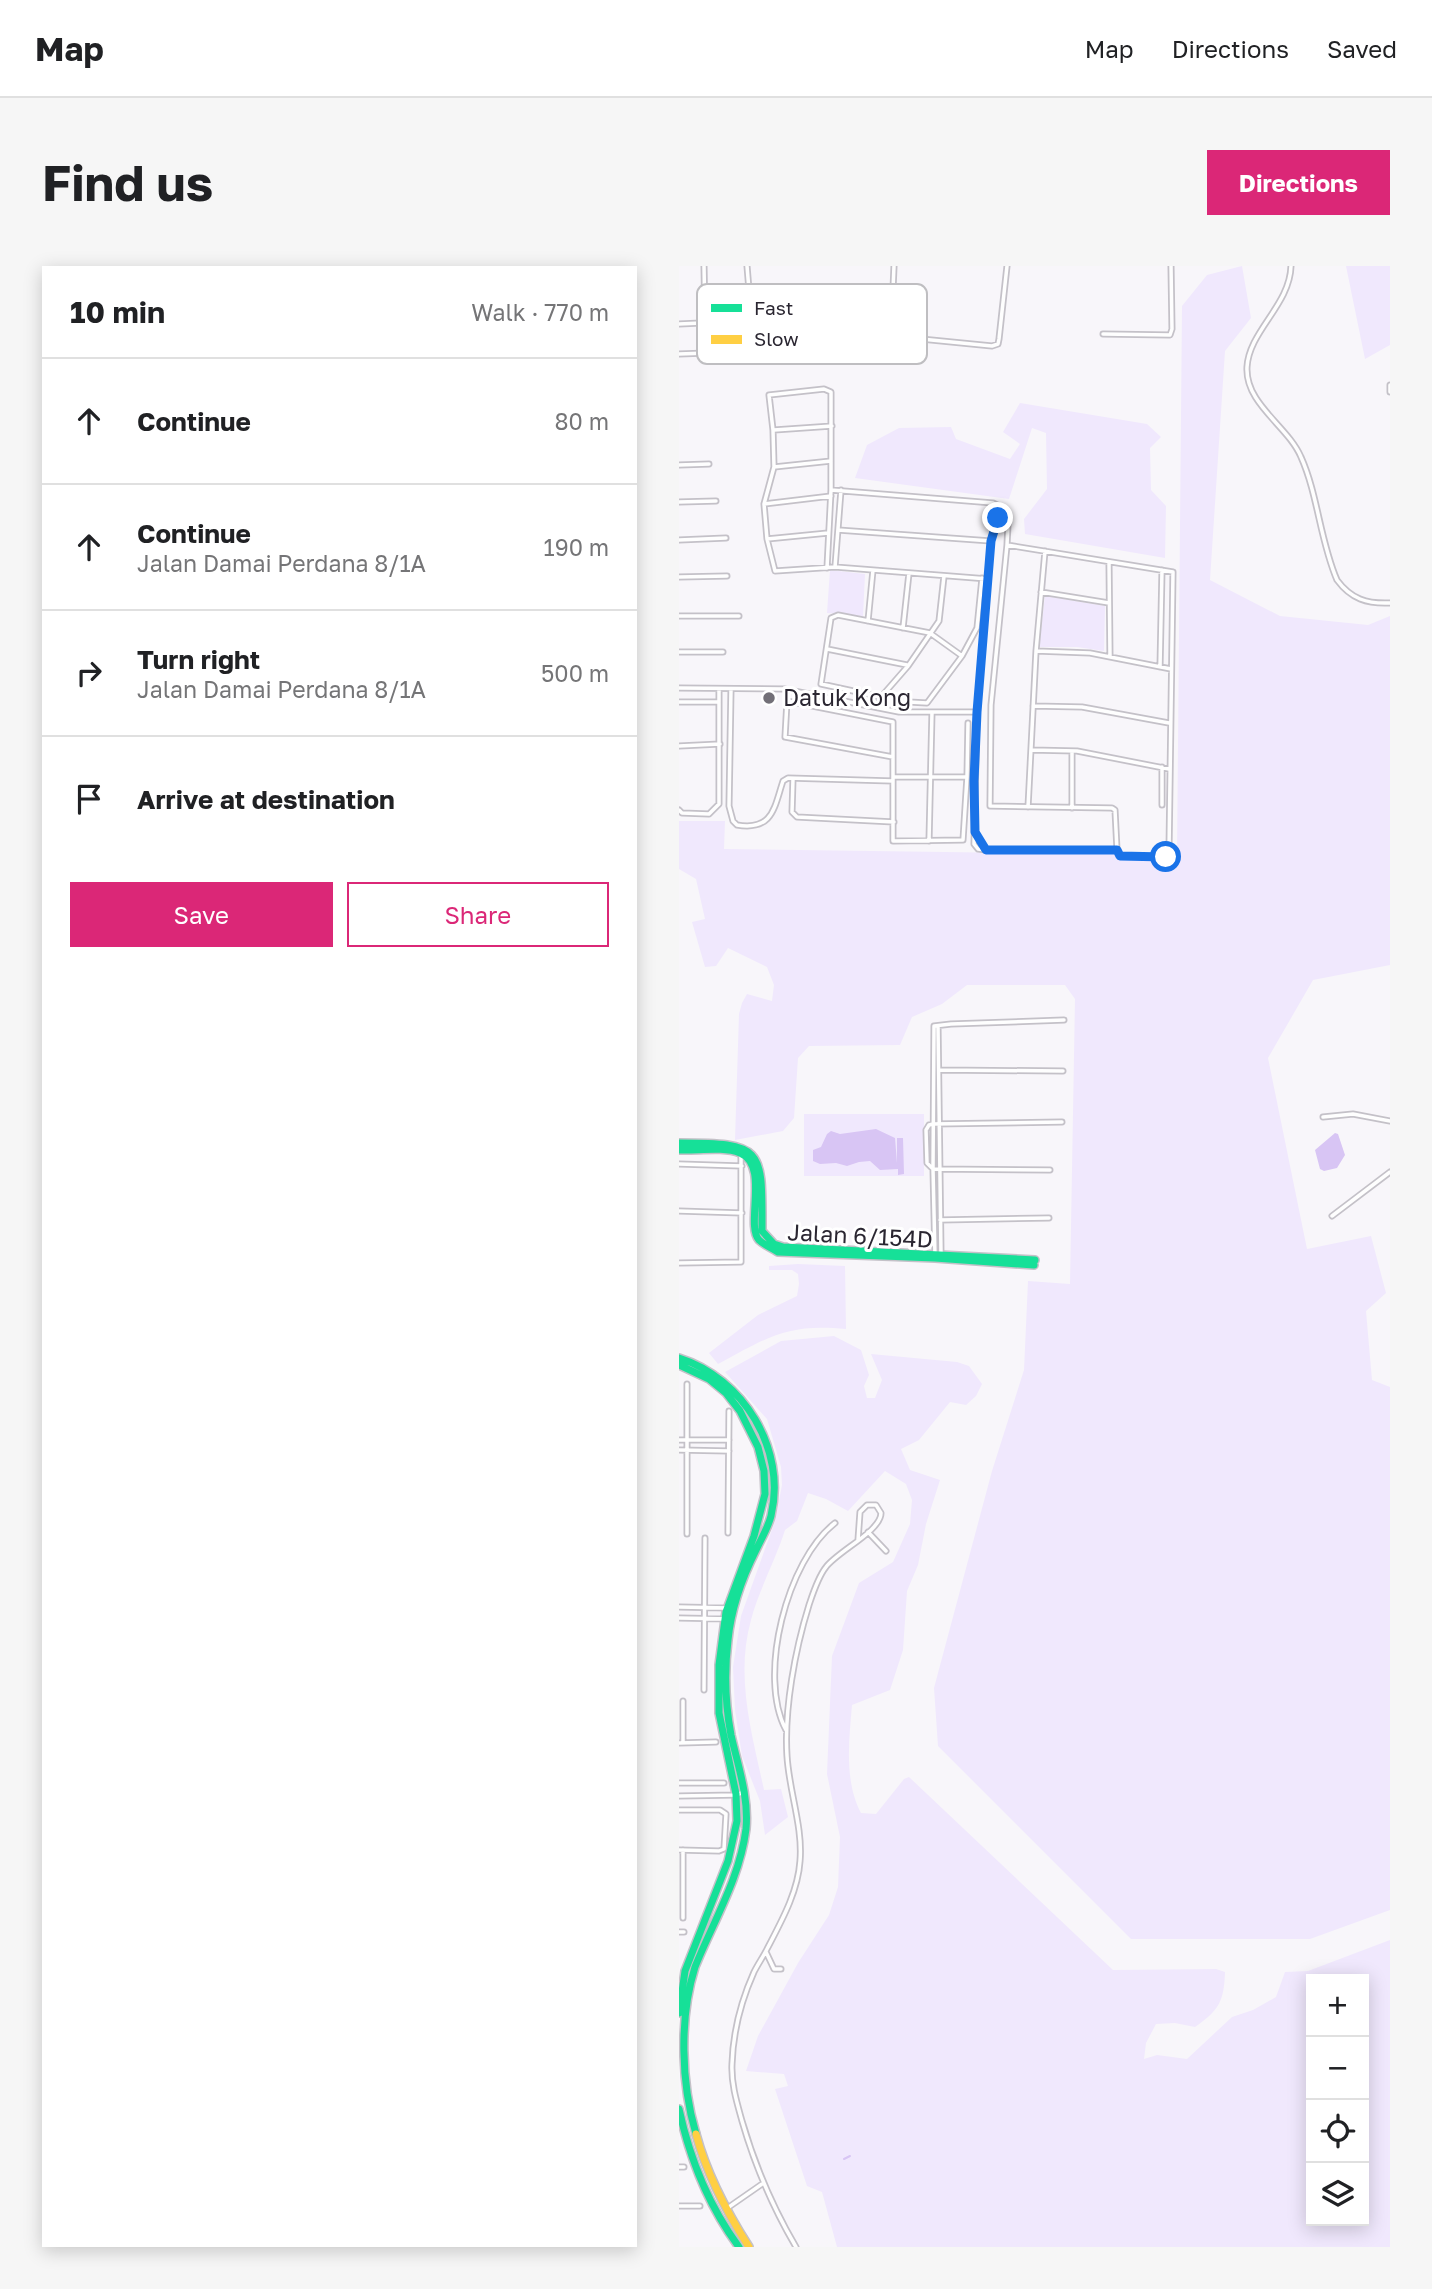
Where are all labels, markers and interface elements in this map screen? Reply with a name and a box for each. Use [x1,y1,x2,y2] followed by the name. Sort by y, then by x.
[35,29,104,68] text: Map
[1085,34,1134,63] text: Map
[1172,34,1289,63] text: Directions
[1327,34,1397,63] text: Saved
[1207,150,1390,215] button: Directions
[42,153,213,212] text: Find us
[697,284,927,364] legend
[70,294,165,330] text: 10 min
[754,296,793,319] text: Fast
[471,298,609,326] text: Walk · 770 m
[754,327,799,350] text: Slow
[70,402,108,440] icon: ahead
[137,406,251,437] text: Continue
[555,407,609,435] text: 80 m
[982,502,1013,533] route end
[137,518,251,549] text: Continue
[70,528,108,566] icon: ahead
[544,533,609,561] text: 190 m
[137,549,426,577] text: Jalan Damai Perdana 8/1A
[137,644,260,675] text: Turn right
[70,654,108,692] icon: right
[541,659,609,687] text: 500 m
[137,675,426,703] text: Jalan Damai Perdana 8/1A
[783,683,911,711] place label: Datuk Kong
[761,690,777,706] marker: Datuk Kong
[70,780,108,818] icon: arrive
[137,784,395,815] text: Arrive at destination
[1150,841,1181,872] route start
[70,882,333,947] button: Save
[347,882,609,947] button: Share
[787,1217,933,1253] street label: Jalan 6/154D
[1306,1974,1369,2226] map controls
[1306,1974,1369,2037] button: +
[1306,2037,1369,2100] button: −
[1306,2100,1369,2163] button: locate
[1306,2163,1369,2226] button: layers

